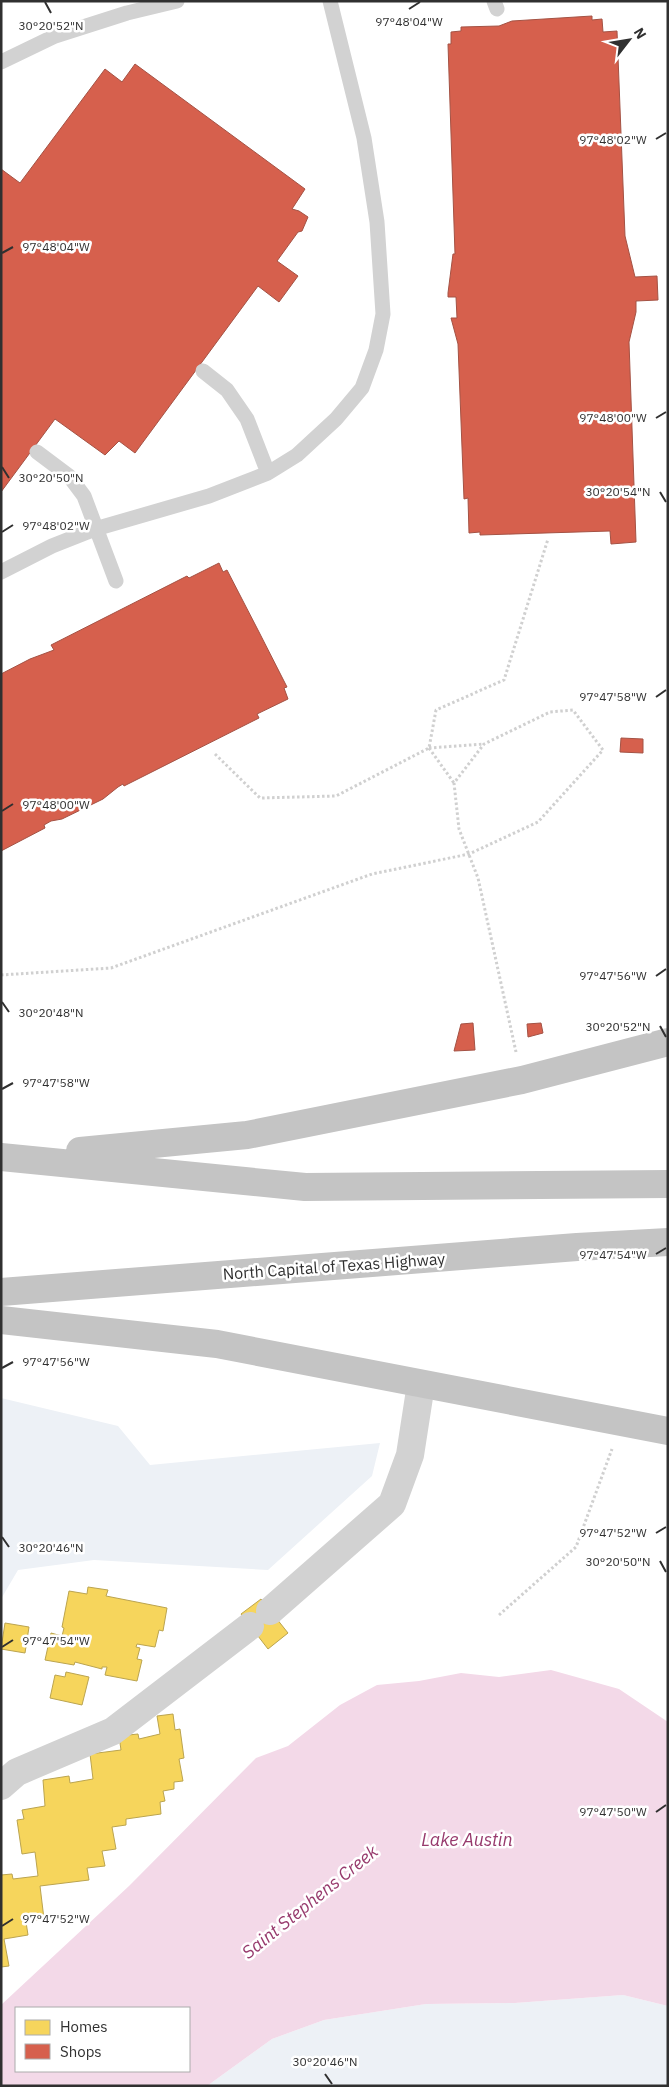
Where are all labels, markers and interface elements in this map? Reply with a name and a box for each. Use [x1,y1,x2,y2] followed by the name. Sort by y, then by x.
[375,14,443,29] text: 97°48'04"W
[604,15,654,65] north arrow
[18,18,84,33] text: 30°20'52"N
[630,24,650,42] text: N
[579,132,647,147] text: 97°48'02"W
[22,239,90,254] text: 97°48'04"W
[579,410,647,425] text: 97°48'00"W
[18,470,84,485] text: 30°20'50"N
[585,484,651,499] text: 30°20'54"N
[22,518,90,533] text: 97°48'02"W
[579,689,647,704] text: 97°47'58"W
[22,797,90,812] text: 97°48'00"W
[579,968,647,983] text: 97°47'56"W
[18,1005,84,1020] text: 30°20'48"N
[585,1019,651,1034] text: 30°20'52"N
[22,1075,90,1090] text: 97°47'58"W
[579,1247,647,1262] text: 97°47'54"W
[222,1248,446,1284] street label: North Capital of Texas Highway
[22,1354,90,1369] text: 97°47'56"W
[579,1525,647,1540] text: 97°47'52"W
[18,1540,84,1555] text: 30°20'46"N
[585,1554,651,1569] text: 30°20'50"N
[22,1633,90,1648] text: 97°47'54"W
[579,1804,647,1819] text: 97°47'50"W
[421,1828,513,1851] water label: Lake Austin
[237,1839,383,1964] water label: Saint Stephens Creek
[22,1911,90,1926] text: 97°47'52"W
[15,2007,190,2072] legend
[60,2017,108,2036] text: Homes
[60,2042,102,2061] text: Shops
[292,2054,358,2069] text: 30°20'46"N

